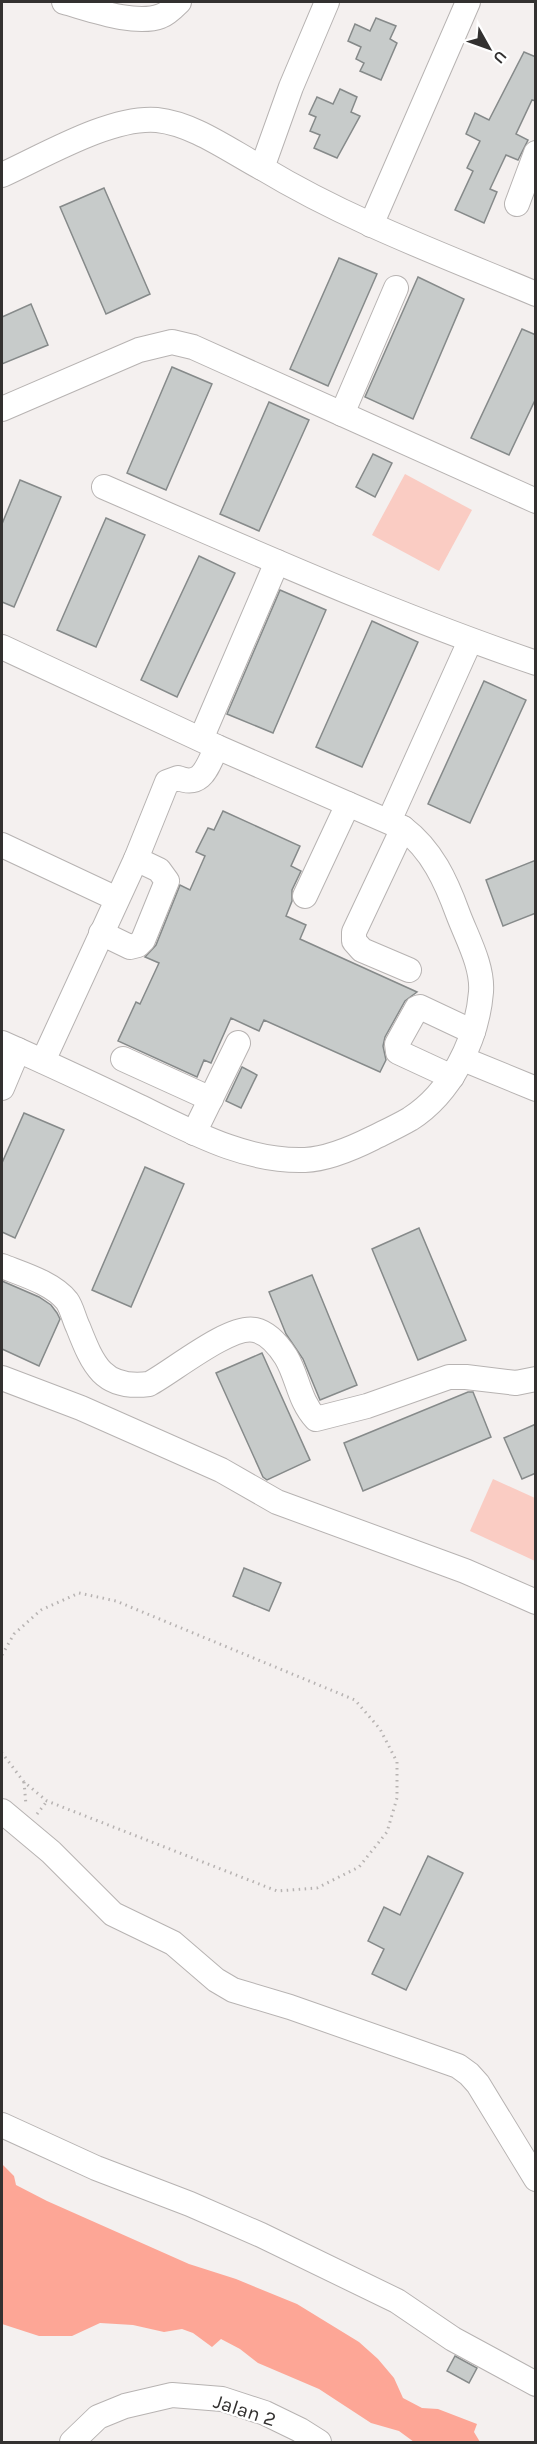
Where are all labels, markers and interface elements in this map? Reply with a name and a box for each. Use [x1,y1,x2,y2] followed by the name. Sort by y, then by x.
[459,18,519,78] north arrow
[489,47,511,68] text: U
[211,2390,279,2431] street label: Jalan 2

